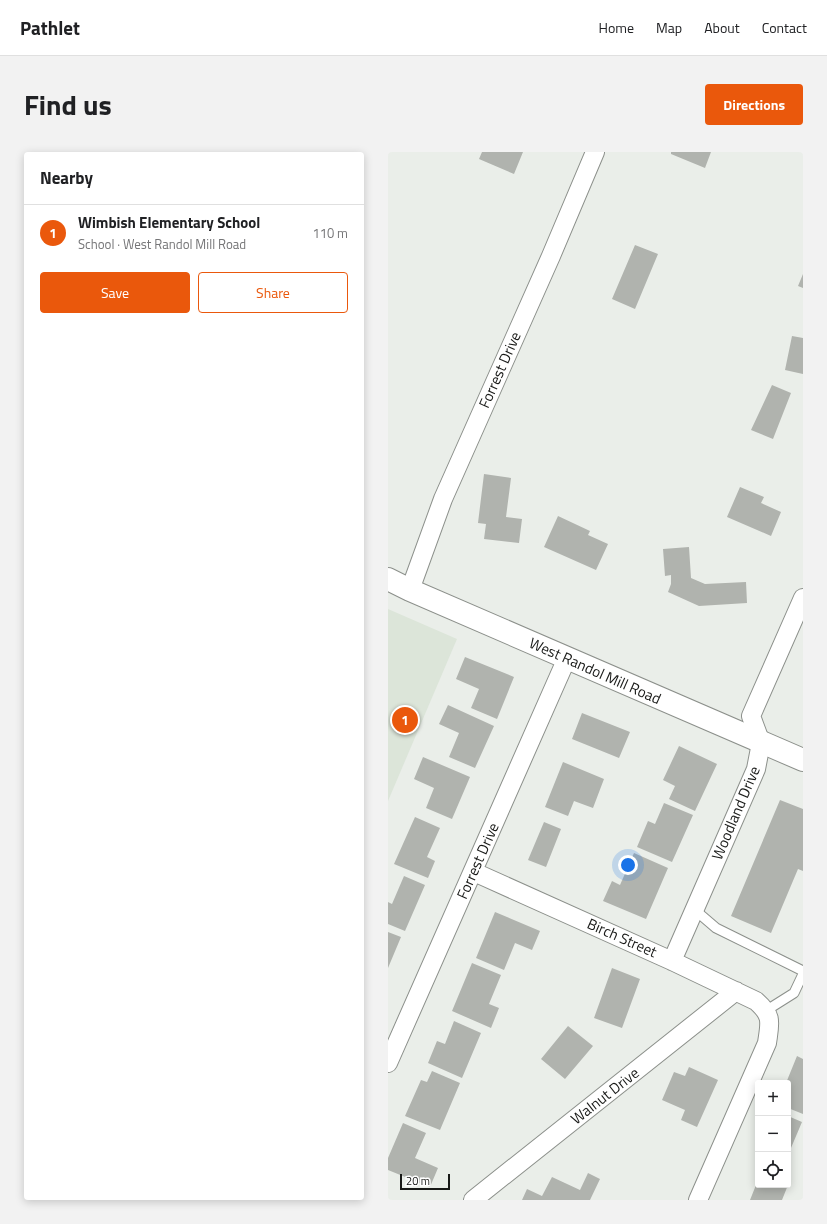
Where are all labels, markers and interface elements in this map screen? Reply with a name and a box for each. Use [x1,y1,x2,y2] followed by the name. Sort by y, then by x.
[20,13,80,42] text: Pathlet
[599,17,634,38] text: Home
[656,17,682,38] text: Map
[704,17,740,38] text: About
[762,17,807,38] text: Contact
[24,83,112,126] text: Find us
[705,84,803,125] button: Directions
[40,165,93,191] text: Nearby
[78,211,260,234] text: Wimbish Elementary School
[49,223,57,243] text: 1
[312,223,348,243] text: 110 m
[78,234,246,254] text: School · West Randol Mill Road
[40,272,190,313] button: Save
[198,272,348,313] button: Share
[472,328,527,412] street label: Forrest Drive
[526,631,665,710] street label: West Randol Mill Road
[392,705,418,735] pin: 1
[705,762,766,863] street label: Woodland Drive
[450,819,505,903] street label: Forrest Drive
[618,855,638,875] your location
[584,912,661,963] street label: Birch Street
[566,1061,644,1130] street label: Walnut Drive
[755,1080,791,1188] map controls
[755,1080,791,1116] button: +
[755,1116,791,1152] button: −
[755,1152,791,1188] button: locate
[400,1172,450,1191] scale bar
[406,1173,430,1189] text: 20 m

